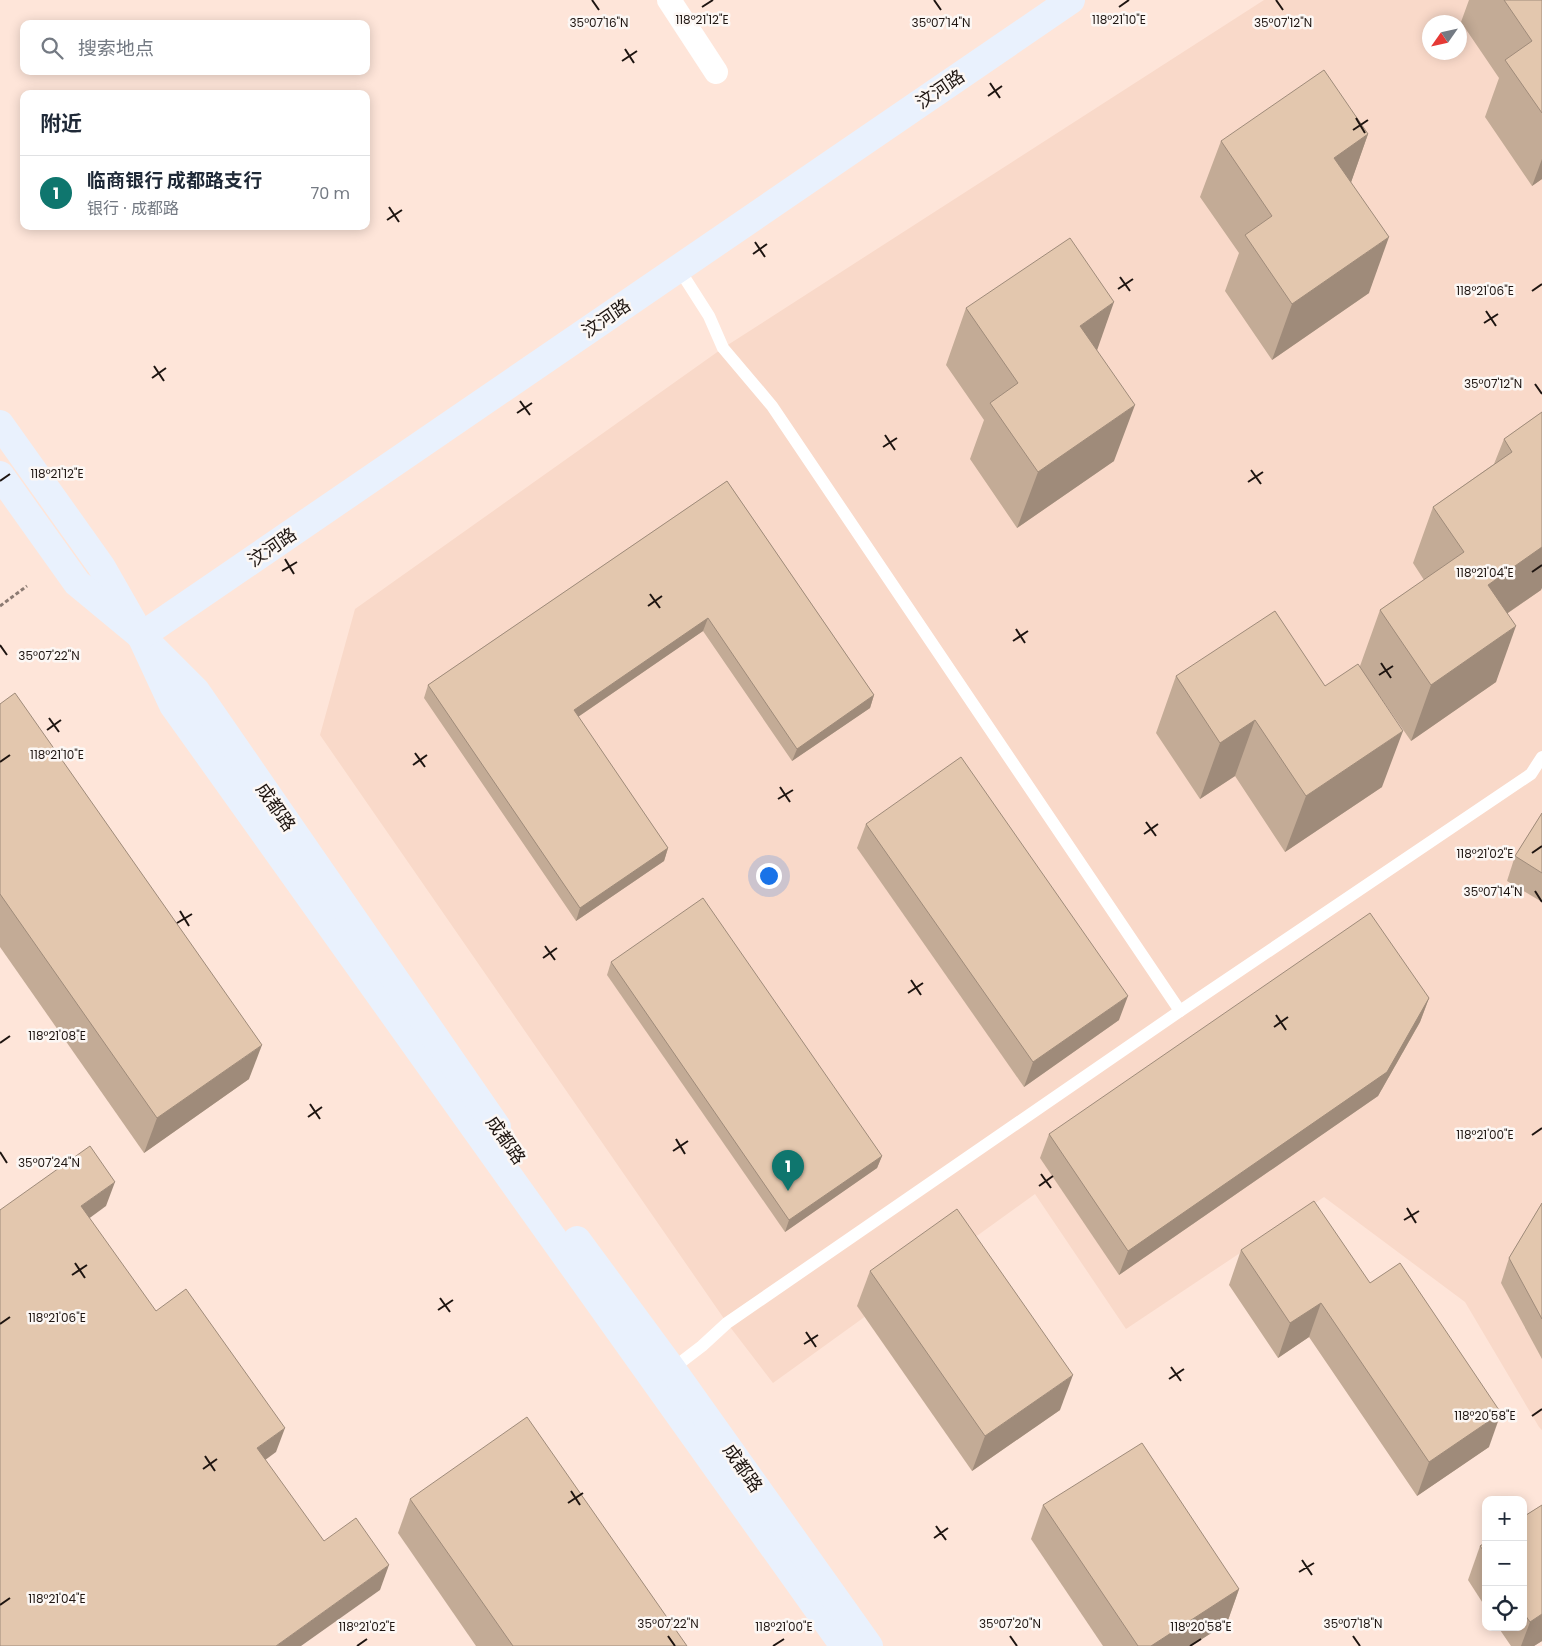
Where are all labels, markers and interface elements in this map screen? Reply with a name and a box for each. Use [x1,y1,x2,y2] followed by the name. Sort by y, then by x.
[675,11,729,28] text: 118°21'12"E
[1092,11,1146,28] text: 118°21'10"E
[570,14,628,31] text: 35°07'16"N
[912,14,970,31] text: 35°07'14"N
[1254,14,1312,31] text: 35°07'12"N
[1422,15,1467,60] north arrow
[20,20,370,75] search box
[38,34,66,62] icon: search
[78,35,154,62] text: 搜索地点
[911,64,969,114] street label: 汶河路
[40,109,82,138] text: 附近
[87,167,262,194] text: 临商银行 成都路支行
[53,182,59,205] text: 1
[310,182,350,205] text: 70 m
[87,197,179,220] text: 银行 · 成都路
[1456,282,1514,299] text: 118°21'06"E
[577,293,635,343] street label: 汶河路
[1464,375,1522,392] text: 35°07'12"N
[30,465,84,482] text: 118°21'12"E
[243,522,301,572] street label: 汶河路
[1456,564,1514,581] text: 118°21'04"E
[18,647,80,664] text: 35°07'22"N
[30,746,84,763] text: 118°21'10"E
[250,778,302,836] street label: 成都路
[1457,845,1513,862] text: 118°21'02"E
[756,863,782,889] your location
[1464,883,1522,900] text: 35°07'14"N
[28,1027,86,1044] text: 118°21'08"E
[480,1111,532,1169] street label: 成都路
[1456,1126,1514,1143] text: 118°21'00"E
[772,1150,804,1191] pin: 1
[18,1154,80,1171] text: 35°07'24"N
[28,1309,86,1326] text: 118°21'06"E
[1454,1407,1516,1424] text: 118°20'58"E
[717,1439,769,1497] street label: 成都路
[1482,1496,1527,1631] map controls
[1482,1496,1527,1541] button: +
[1482,1541,1527,1586] button: −
[1482,1586,1527,1631] button: locate
[28,1590,86,1607] text: 118°21'04"E
[637,1615,699,1632] text: 35°07'22"N
[979,1615,1041,1632] text: 35°07'20"N
[1324,1615,1382,1632] text: 35°07'18"N
[339,1618,395,1635] text: 118°21'02"E
[755,1618,813,1635] text: 118°21'00"E
[1170,1618,1232,1635] text: 118°20'58"E

